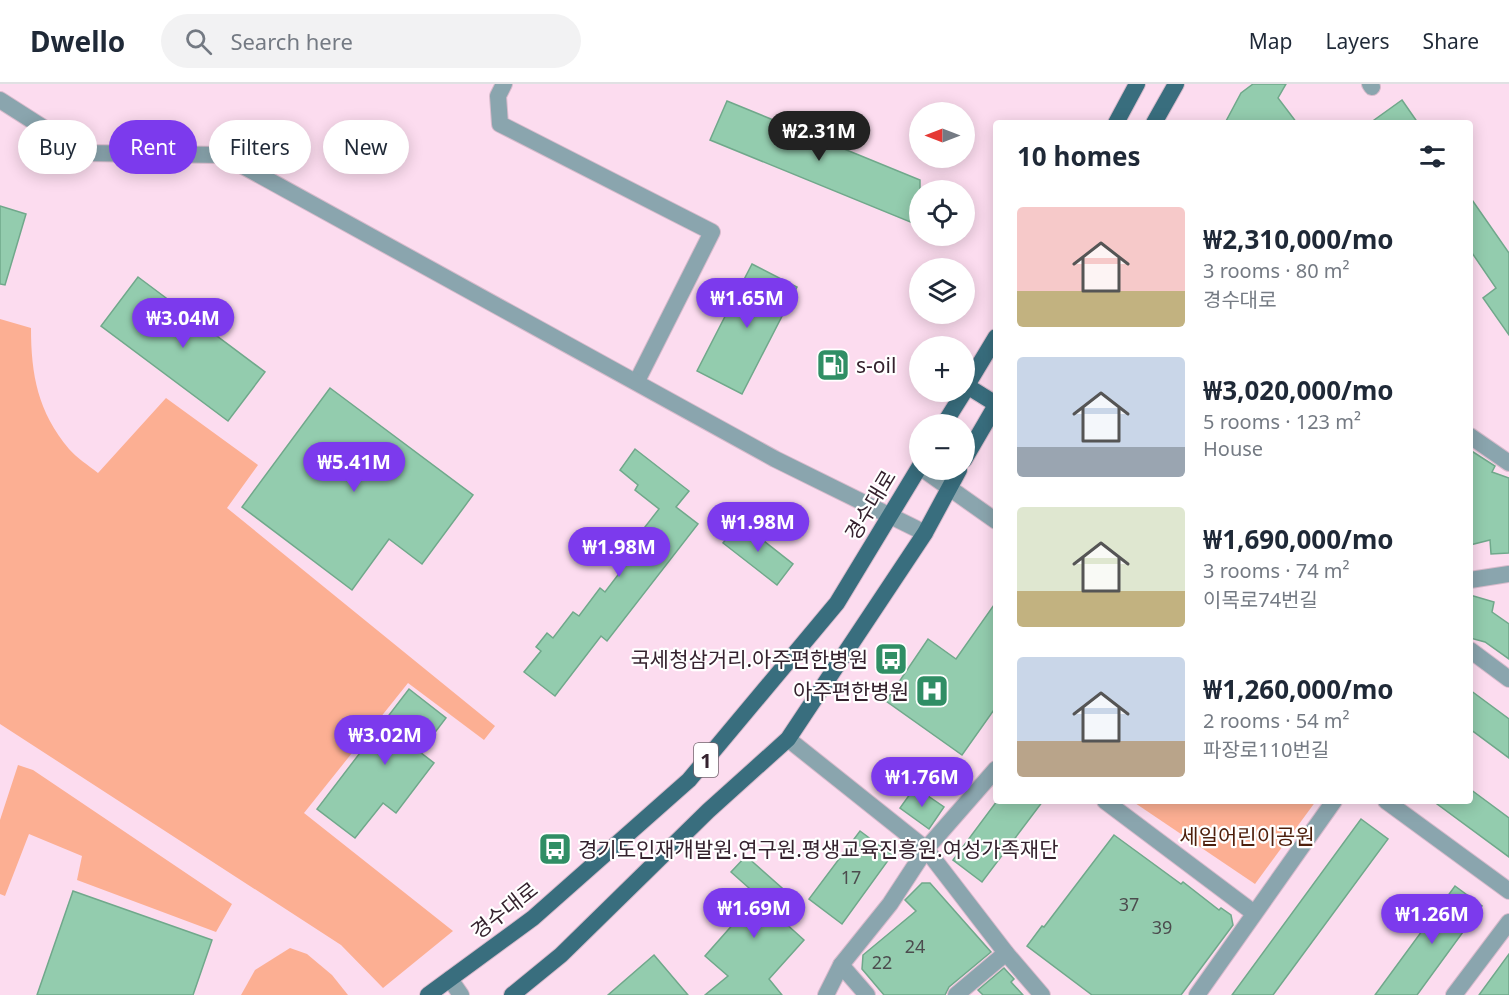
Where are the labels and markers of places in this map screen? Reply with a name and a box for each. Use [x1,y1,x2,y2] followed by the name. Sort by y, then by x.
[770,111,868,162] pin: ₩2.31M
[698,278,796,329] pin: ₩1.65M
[134,298,232,349] pin: ₩3.04M
[815,347,851,383] fuel station icon: s-oil
[856,351,896,379] place label: s-oil
[305,442,403,493] pin: ₩5.41M
[709,502,807,553] pin: ₩1.98M
[570,527,668,578] pin: ₩1.98M
[873,641,909,677] bus stop icon: 국세청삼거리.아주편한병원
[631,645,868,673] place label: 국세청삼거리.아주편한병원
[914,673,950,709] hospital icon: 아주편한병원
[793,677,909,705] place label: 아주편한병원
[336,715,434,766] pin: ₩3.02M
[873,757,971,808] pin: ₩1.76M
[537,831,573,867] bus stop icon: 경기도인재개발원.연구원.평생교육진흥원.여성가족재단
[578,835,1059,863] place label: 경기도인재개발원.연구원.평생교육진흥원.여성가족재단
[705,888,803,939] pin: ₩1.69M
[1383,894,1481,945] pin: ₩1.26M

